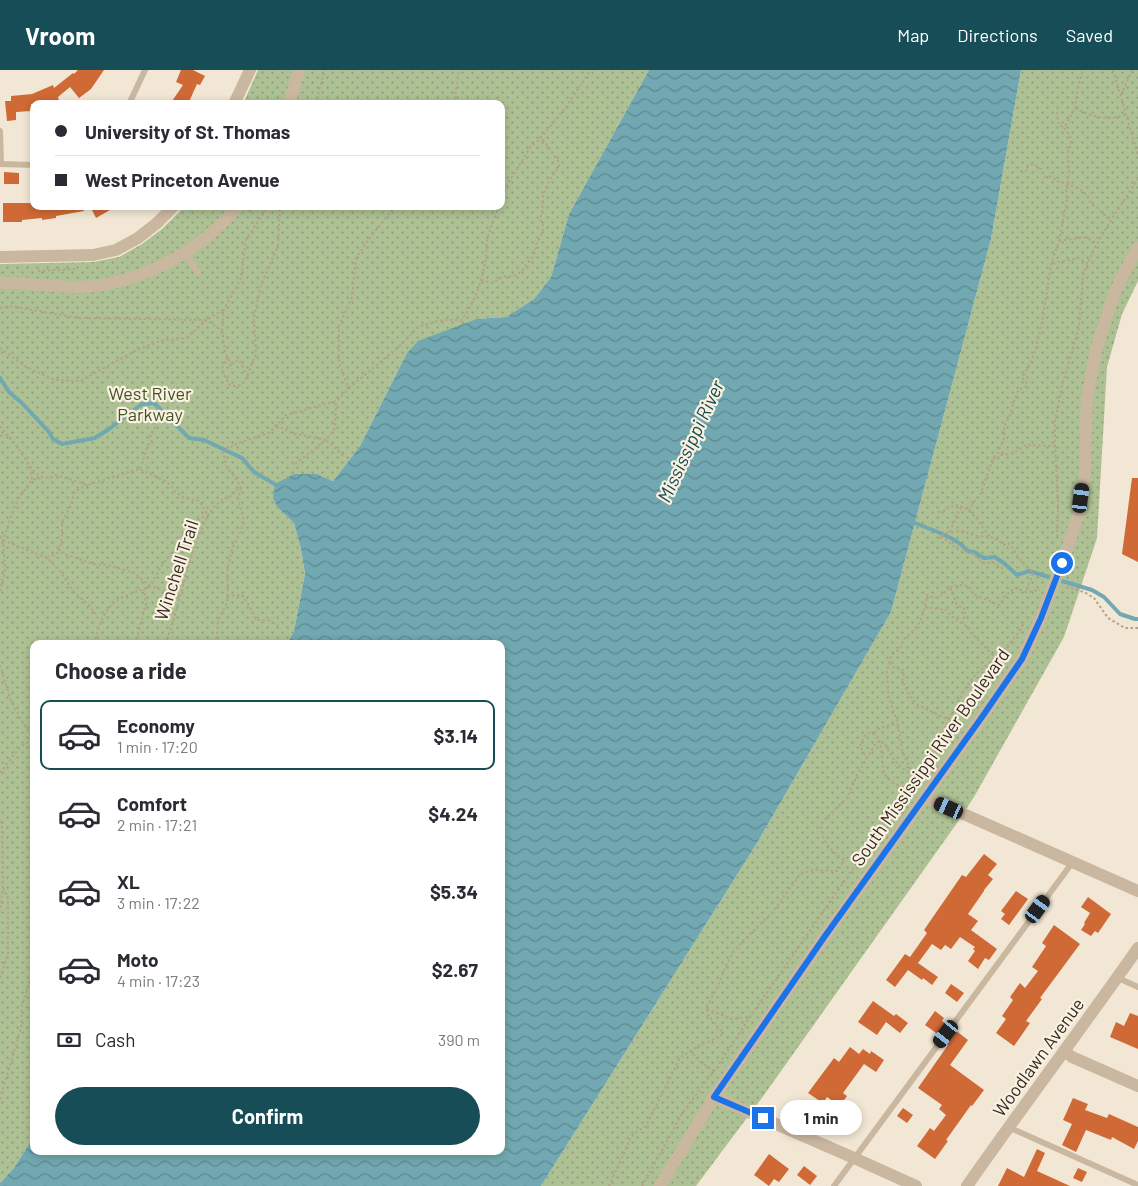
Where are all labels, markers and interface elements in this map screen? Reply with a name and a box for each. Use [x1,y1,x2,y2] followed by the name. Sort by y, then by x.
[25,21,95,50] text: Vroom
[897,24,929,46] text: Map
[957,24,1038,46] text: Directions
[1066,24,1113,46] text: Saved
[85,120,290,143] text: University of St. Thomas
[85,168,280,191] text: West Princeton Avenue
[652,375,729,506] water label: Mississippi River
[108,382,192,425] park label: West River Parkway
[1071,482,1090,514] car
[149,517,203,623] street label: Winchell Trail
[1051,552,1073,574] route start
[846,644,1014,870] street label: South Mississippi River Boulevard
[55,657,187,683] text: Choose a ride
[57,713,102,758] icon: car
[117,714,195,737] text: Economy
[434,724,478,747] text: $3.14
[117,737,198,756] text: 1 min · 17:20
[57,791,102,836] icon: car
[117,792,187,815] text: Comfort
[932,795,965,821] car
[428,802,478,825] text: $4.24
[117,815,197,834] text: 2 min · 17:21
[57,869,102,914] icon: car
[117,870,140,893] text: XL
[430,880,478,903] text: $5.34
[1023,892,1052,926] car
[117,893,200,912] text: 3 min · 17:22
[57,947,102,992] icon: car
[117,948,159,971] text: Moto
[432,958,478,981] text: $2.67
[117,971,200,990] text: 4 min · 17:23
[988,993,1088,1121] street label: Woodlawn Avenue
[930,1018,961,1050] car
[55,1026,83,1054] icon: cash
[95,1028,136,1051] text: Cash
[438,1030,480,1049] text: 390 m
[55,1087,480,1145] button: Confirm
[780,1100,863,1136] callout: 1 min
[752,1107,774,1129] route end
[803,1108,839,1127] text: 1 min

